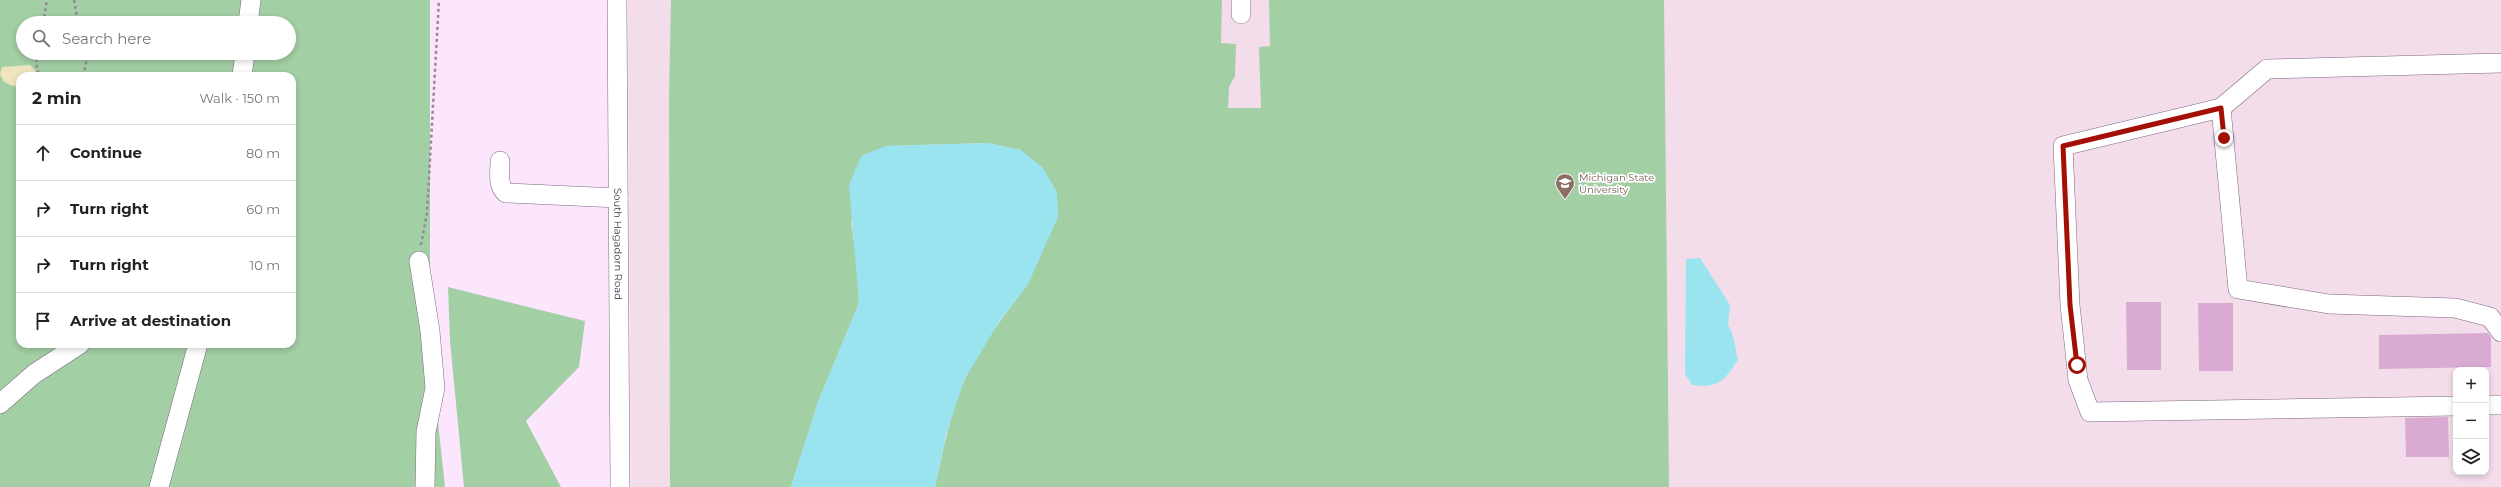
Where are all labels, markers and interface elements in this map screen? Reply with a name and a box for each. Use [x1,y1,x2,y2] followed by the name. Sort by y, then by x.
[16,16,296,60] search box
[30,27,52,49] icon: search
[62,29,151,48] text: Search here
[32,88,82,108] text: 2 min
[199,90,280,106] text: Walk · 150 m
[2215,129,2233,147] route end
[32,142,54,164] icon: ahead
[70,143,142,162] text: Continue
[246,145,280,161] text: 80 m
[1579,171,1654,196] place label: Michigan State University
[1554,172,1576,200] school or university icon: Michigan State University
[611,188,625,300] street label: South Hagadorn Road
[32,198,54,220] icon: right
[70,199,149,218] text: Turn right
[246,201,280,217] text: 60 m
[32,254,54,276] icon: right
[70,255,149,274] text: Turn right
[250,257,280,273] text: 10 m
[32,310,54,332] icon: arrive
[70,311,231,330] text: Arrive at destination
[2068,356,2086,374] route start
[2453,367,2489,475] map controls
[2453,367,2489,403] button: +
[2453,403,2489,439] button: −
[2453,439,2489,475] button: layers

